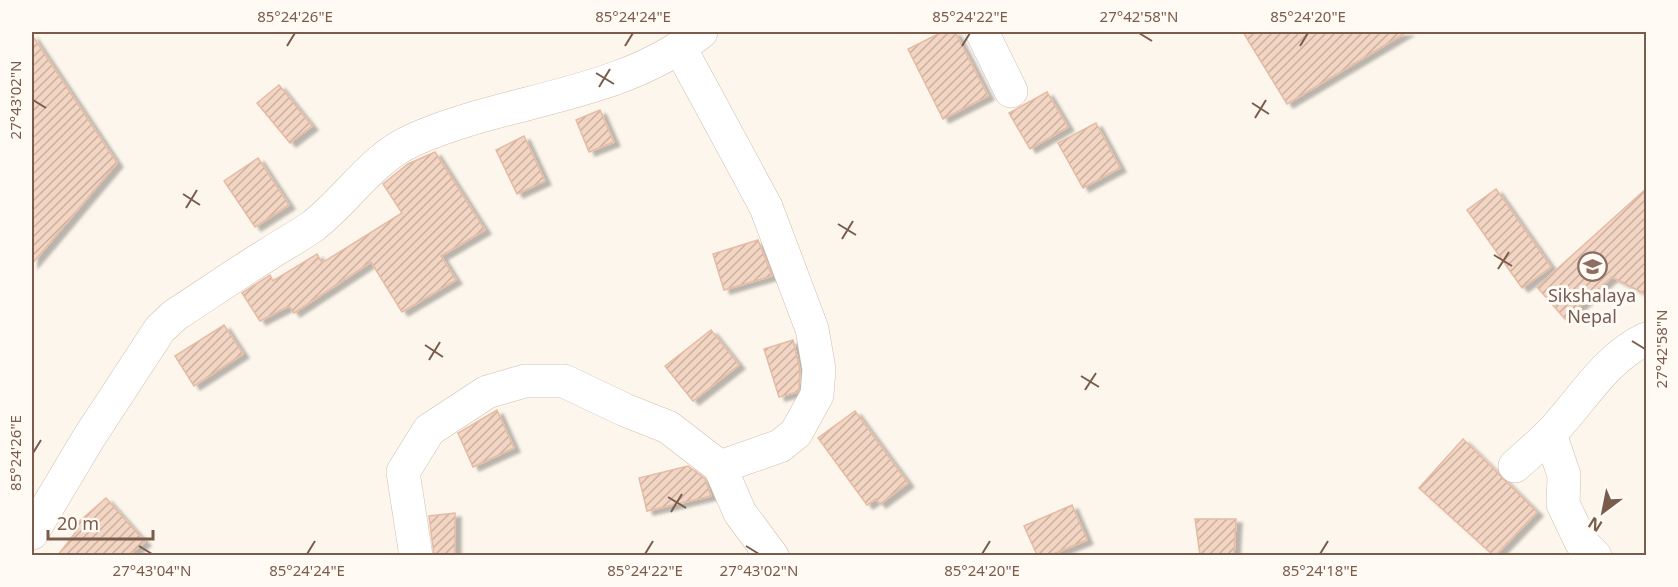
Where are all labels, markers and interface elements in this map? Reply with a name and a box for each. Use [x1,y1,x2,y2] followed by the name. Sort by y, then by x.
[257,6,333,26] text: 85°24'26"E
[595,6,671,26] text: 85°24'24"E
[932,6,1008,26] text: 85°24'22"E
[1100,6,1178,26] text: 27°42'58"N
[1270,6,1346,26] text: 85°24'20"E
[5,61,25,139] text: 27°43'02"N
[1576,250,1608,282] school or university icon: Sikshalaya Nepal
[1548,283,1636,328] place label: Sikshalaya Nepal
[1651,310,1671,388] text: 27°42'58"N
[5,415,25,491] text: 85°24'26"E
[1573,482,1633,542] north arrow
[48,503,153,541] scale bar
[57,511,99,535] text: 20 m
[1584,512,1606,537] text: N
[113,560,191,580] text: 27°43'04"N
[269,560,345,580] text: 85°24'24"E
[607,560,683,580] text: 85°24'22"E
[720,560,798,580] text: 27°43'02"N
[944,560,1020,580] text: 85°24'20"E
[1282,560,1358,580] text: 85°24'18"E

